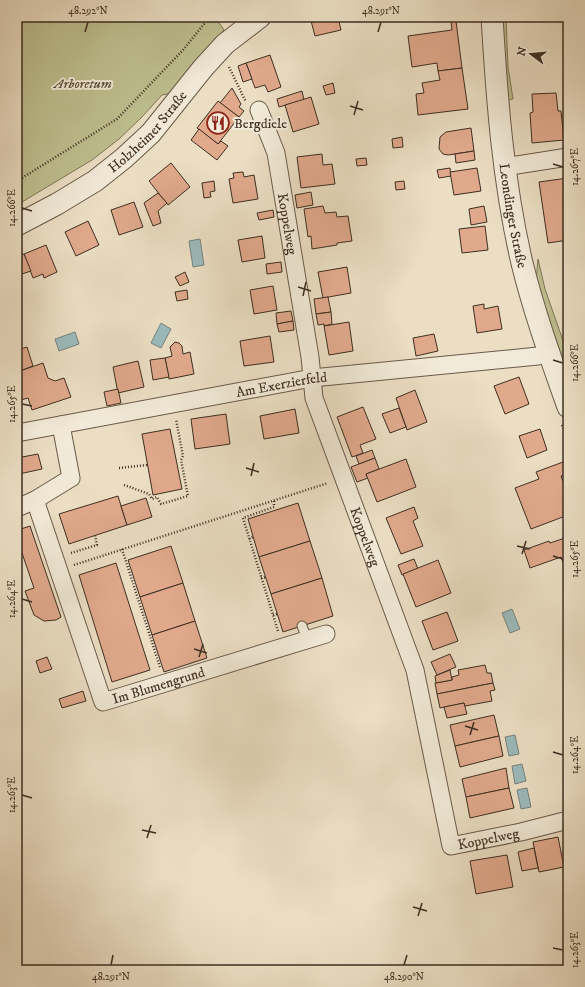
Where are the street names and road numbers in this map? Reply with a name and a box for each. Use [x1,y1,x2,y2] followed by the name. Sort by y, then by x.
[105,87,192,177] street label: Holzheimer Straße
[495,162,531,270] street label: Leondinger Straße
[273,192,301,256] street label: Koppelweg
[235,369,328,402] street label: Am Exerzierfeld
[345,505,384,569] street label: Koppelweg
[110,664,207,709] street label: Im Blumengrund
[456,825,521,854] street label: Koppelweg

